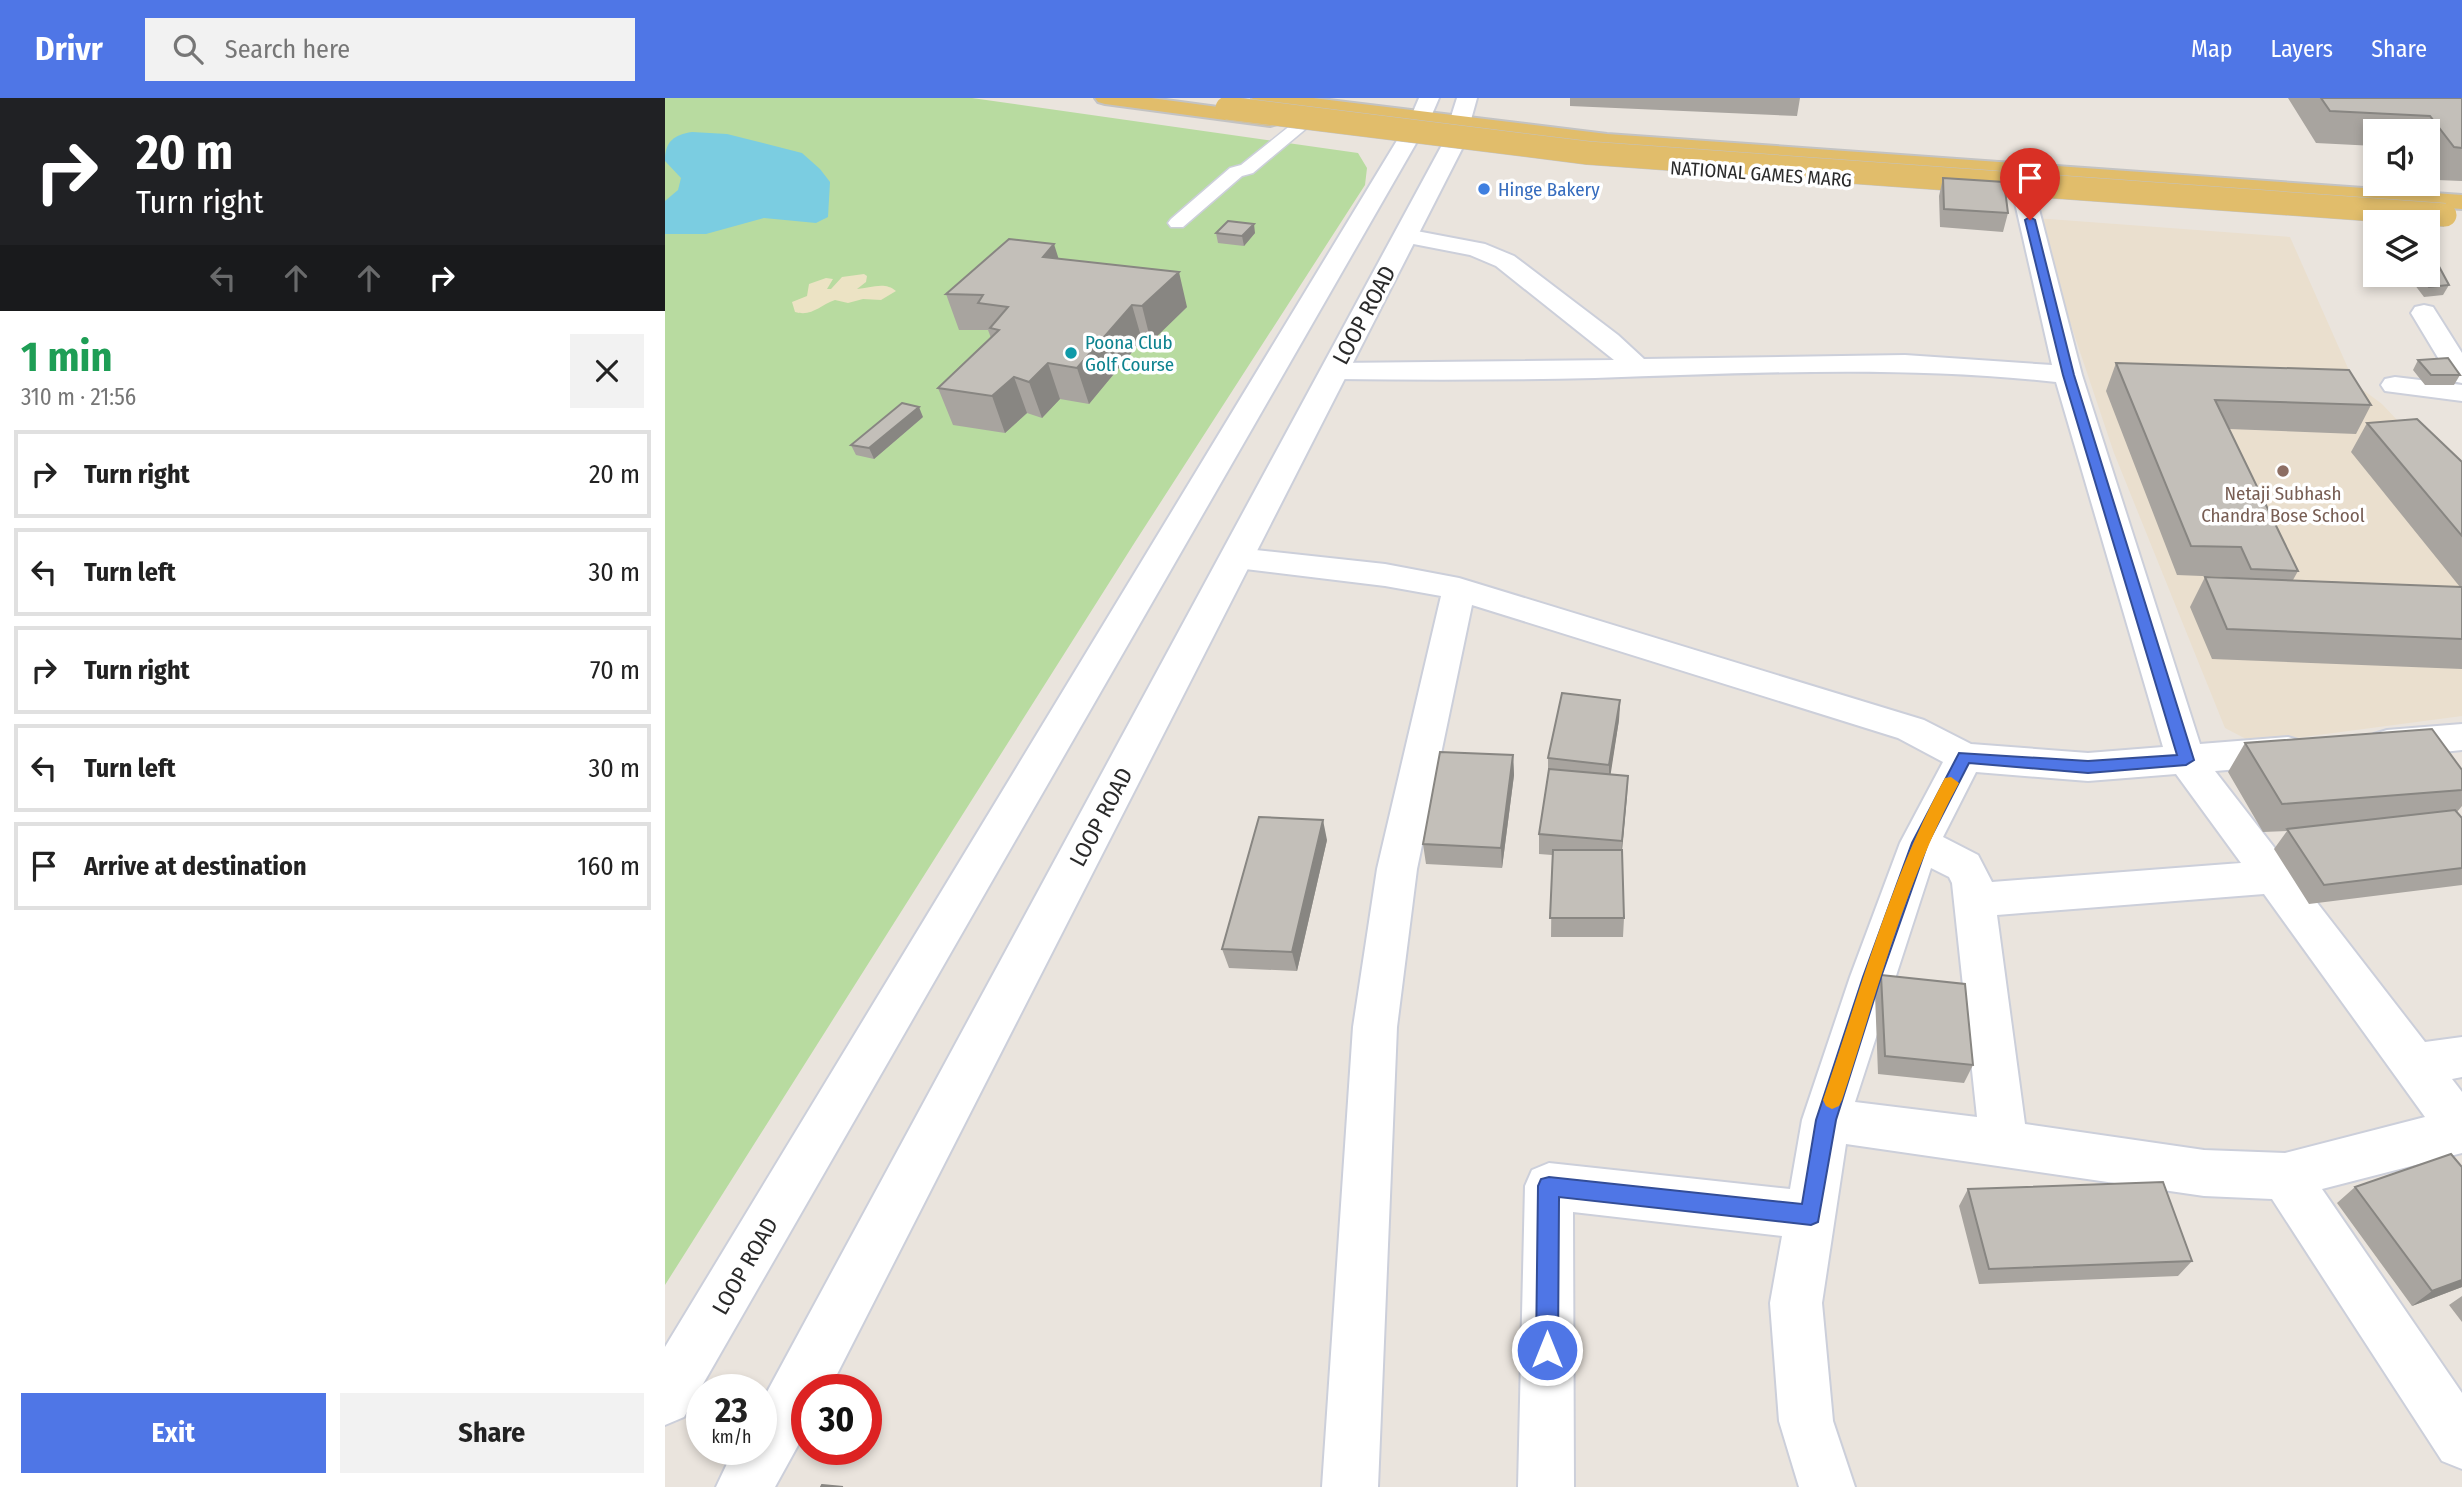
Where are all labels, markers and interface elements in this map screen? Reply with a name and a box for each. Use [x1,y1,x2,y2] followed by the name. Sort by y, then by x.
[145,18,635,81] search box
[35,29,103,69] text: Drivr
[169,30,207,68] icon: search
[225,34,350,65] text: Search here
[2191,35,2233,63] text: Map
[2271,35,2333,63] text: Layers
[2371,35,2427,63] text: Share
[2363,119,2440,287] map controls
[2363,119,2440,196] button: sound
[136,123,233,182] text: 20 m
[21,126,112,217] icon: right
[2000,148,2060,220] pin
[1669,156,1853,192] street label: NATIONAL GAMES MARG
[2011,159,2049,197] icon: arrive
[1498,178,1600,201] place label: Hinge Bakery
[1476,181,1492,197] marker: Hinge Bakery
[136,183,263,221] text: Turn right
[2363,210,2440,287] button: layers
[204,259,242,297] icon: left
[277,259,315,297] icon: ahead
[350,259,388,297] icon: ahead
[423,259,461,297] icon: right
[1326,261,1402,369] street label: LOOP ROAD
[1085,331,1174,376] place label: Poona Club Golf Course
[21,332,112,382] text: 1 min
[570,334,644,408] button: close
[1063,345,1079,361] marker: Poona Club Golf Course
[21,383,136,411] text: 310 m · 21:56
[25,455,63,493] icon: right
[84,459,190,490] text: Turn right
[589,459,640,490] text: 20 m
[2275,463,2291,479] marker: Netaji Subhash Chandra Bose School
[2201,482,2365,527] place label: Netaji Subhash Chandra Bose School
[25,553,63,591] icon: left
[84,557,176,588] text: Turn left
[589,557,640,588] text: 30 m
[25,651,63,689] icon: right
[84,655,190,686] text: Turn right
[590,655,640,686] text: 70 m
[25,749,63,787] icon: left
[84,753,176,784] text: Turn left
[589,753,640,784] text: 30 m
[1063,763,1139,871] street label: LOOP ROAD
[25,847,63,885] icon: arrive
[84,851,307,882] text: Arrive at destination
[577,851,640,882] text: 160 m
[706,1212,784,1320] street label: LOOP ROAD
[1510,1313,1584,1387] position arrow
[791,1374,882,1465] speed limit sign: 30
[715,1389,748,1431] text: 23
[21,1393,326,1473] button: Exit
[340,1393,644,1473] button: Share
[711,1426,752,1448] text: km/h

